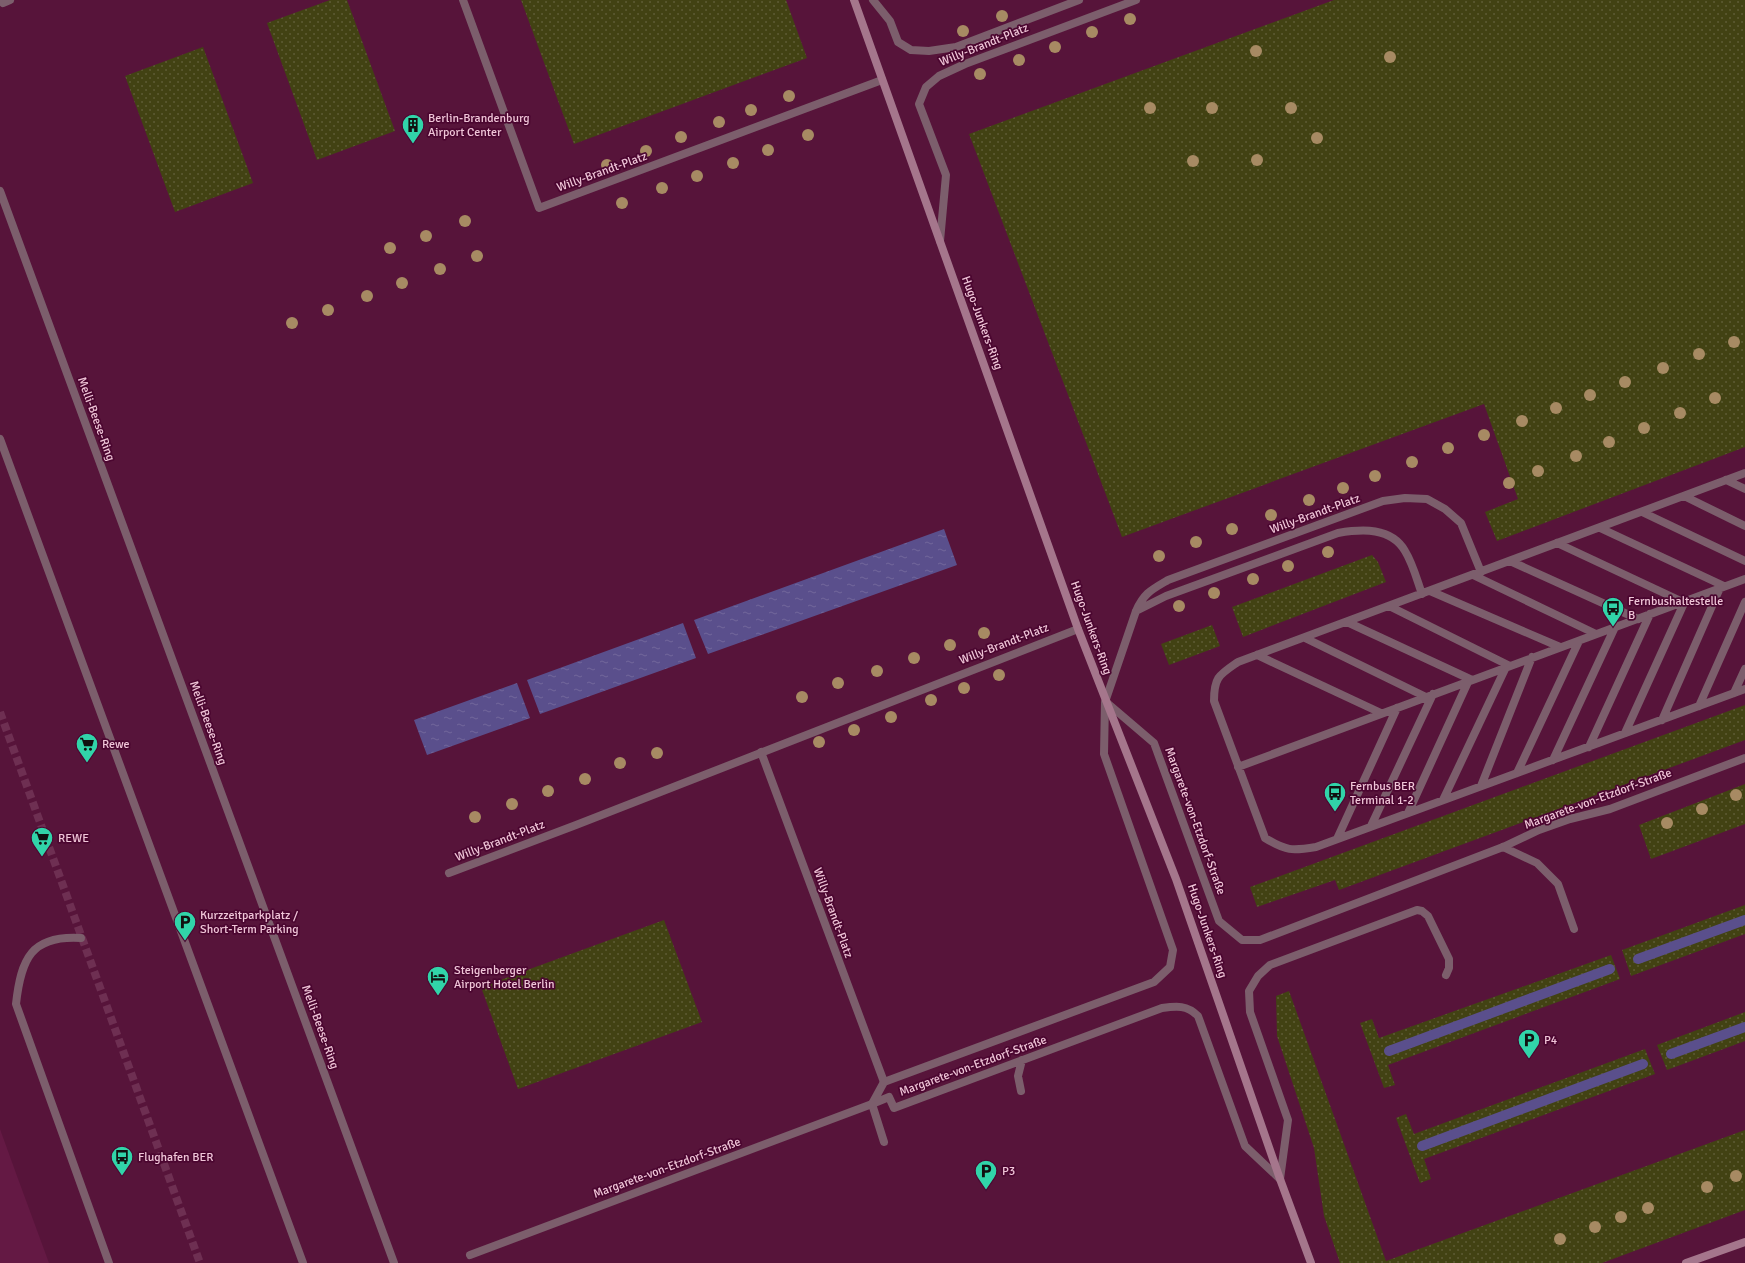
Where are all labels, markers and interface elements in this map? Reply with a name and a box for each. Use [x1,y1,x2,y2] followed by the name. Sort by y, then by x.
[937,20,1031,70] street label: Willy-Brandt-Platz
[428,111,530,140] place label: Berlin-Brandenburg Airport Center
[400,112,426,145] building icon: Berlin-Brandenburg Airport Center
[555,149,649,195] street label: Willy-Brandt-Platz
[958,274,1006,372] street label: Hugo-Junkers-Ring
[74,375,118,463] street label: Melli-Beese-Ring
[1268,491,1362,537] street label: Willy-Brandt-Platz
[1067,579,1115,677] street label: Hugo-Junkers-Ring
[1628,594,1723,623] place label: Fernbushaltestelle B
[1600,595,1626,628] bus stop icon: Fernbushaltestelle B
[957,620,1051,668] street label: Willy-Brandt-Platz
[186,679,230,767] street label: Melli-Beese-Ring
[74,731,100,764] supermarket icon: Rewe
[102,737,129,752] place label: Rewe
[1161,745,1229,897] street label: Margarete-von-Etzdorf-Straße
[1522,765,1674,833] street label: Margarete-von-Etzdorf-Straße
[1350,779,1415,808] place label: Fernbus BER Terminal 1-2
[1322,780,1348,813] bus stop icon: Fernbus BER Terminal 1-2
[453,817,547,865] street label: Willy-Brandt-Platz
[29,825,55,858] supermarket icon: REWE
[58,831,89,846] place label: REWE
[810,866,856,960] street label: Willy-Brandt-Platz
[1184,882,1230,980] street label: Hugo-Junkers-Ring
[200,908,299,937] place label: Kurzzeitparkplatz / Short-Term Parking
[172,909,198,942] parking icon: Kurzzeitparkplatz / Short-Term Parking
[454,963,555,992] place label: Steigenberger Airport Hotel Berlin
[425,964,451,997] hotel icon: Steigenberger Airport Hotel Berlin
[298,983,342,1071] street label: Melli-Beese-Ring
[1516,1027,1542,1060] parking icon: P4
[897,1032,1049,1100] street label: Margarete-von-Etzdorf-Straße
[1544,1033,1558,1048] place label: P4
[591,1134,743,1202] street label: Margarete-von-Etzdorf-Straße
[109,1144,135,1177] bus stop icon: Flughafen BER
[138,1150,214,1165] place label: Flughafen BER
[973,1158,999,1191] parking icon: P3
[1002,1164,1015,1179] place label: P3

